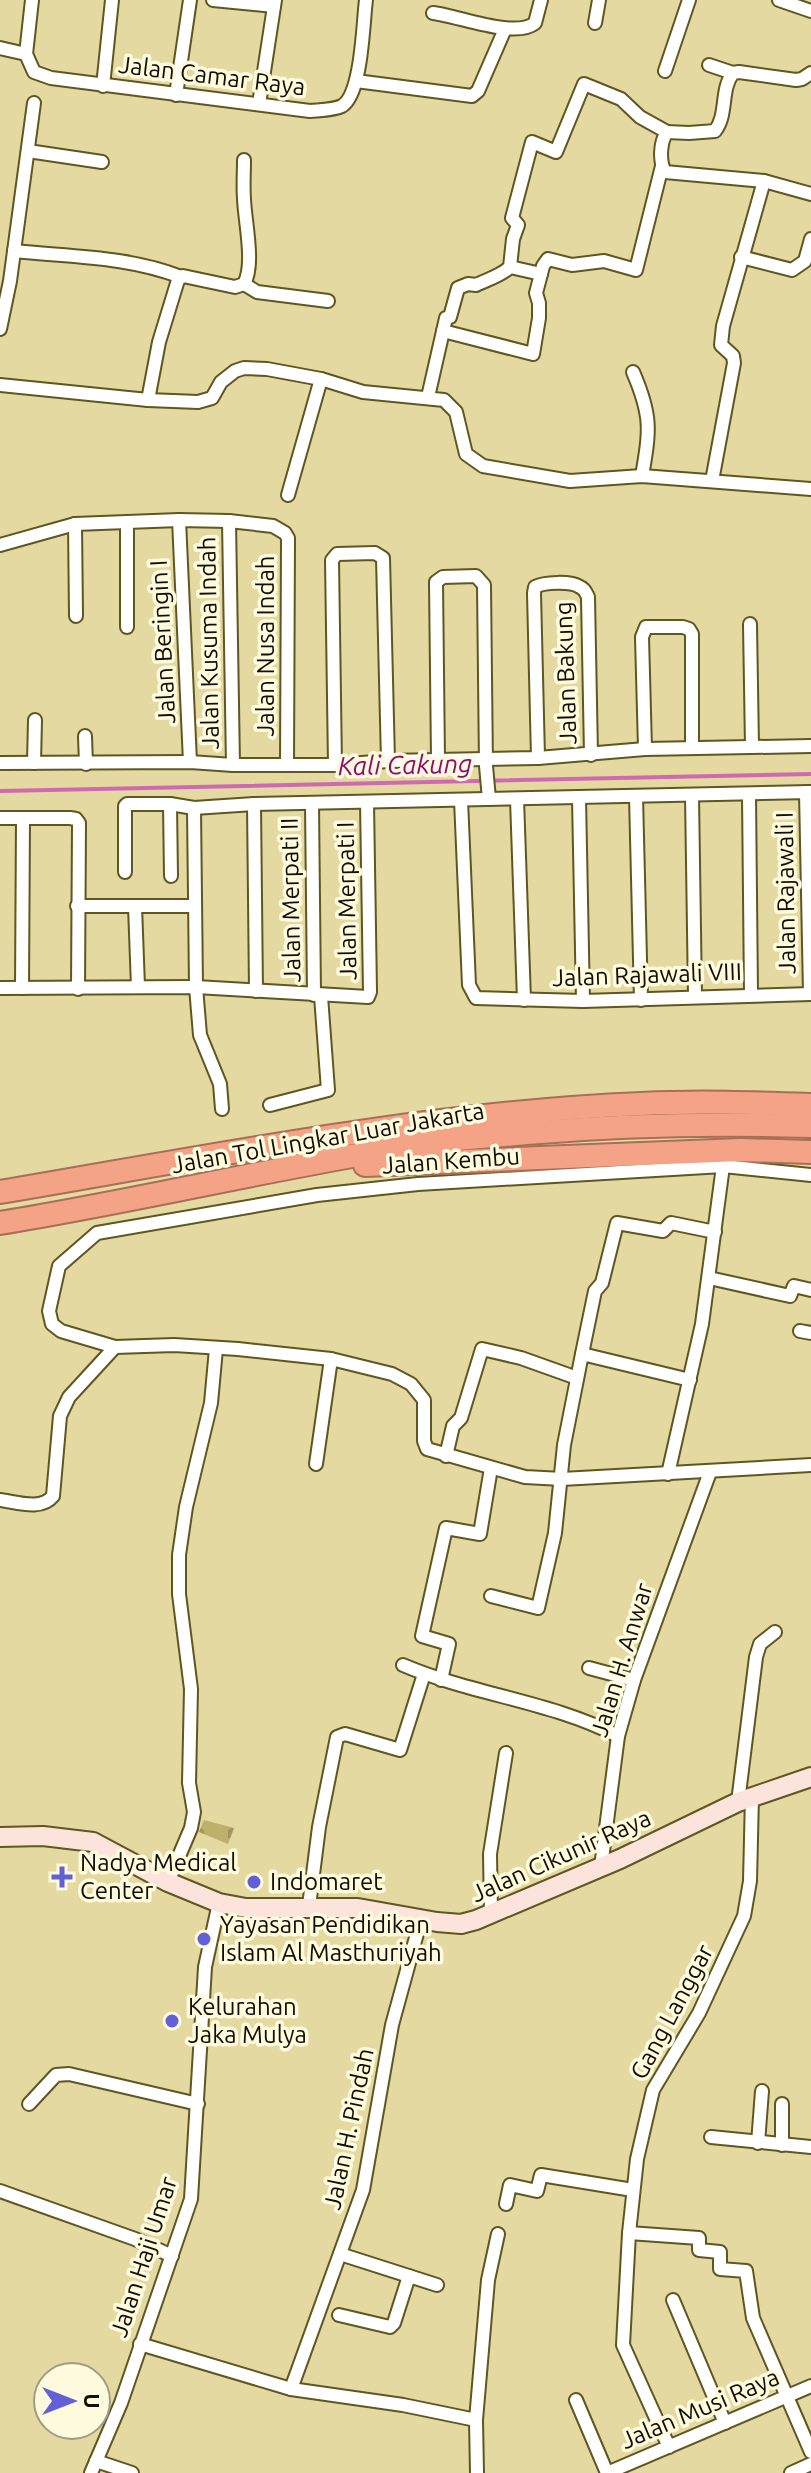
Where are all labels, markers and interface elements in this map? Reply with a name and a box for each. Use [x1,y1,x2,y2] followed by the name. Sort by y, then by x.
[117,51,307,100] street label: Jalan Camar Raya
[193,536,224,750] street label: Jalan Kusuma Indah
[252,555,279,737] street label: Jalan Nusa Indah
[145,559,180,725] street label: Jalan Beringin I
[550,601,581,745] street label: Jalan Bakung
[338,749,472,780] water label: Kali Cakung
[771,812,800,974] street label: Jalan Rajawali I
[276,817,305,983] street label: Jalan Merpati II
[332,822,361,980] street label: Jalan Merpati I
[552,958,742,991] street label: Jalan Rajawali VIII
[170,1097,486,1178] street label: Jalan Tol Lingkar Luar Jakarta
[381,1142,521,1179] street label: Jalan Kembu
[585,1580,658,1740] street label: Jalan H. Anwar
[467,1804,655,1907] street label: Jalan Cikunir Raya
[80,1849,237,1904] place label: Nadya Medical Center
[51,1866,73,1888] marker: Nadya Medical Center
[270,1868,383,1895] place label: Indomaret
[245,1873,263,1891] marker: Indomaret
[220,1911,442,1966] place label: Yayasan Pendidikan Islam Al Masthuriyah
[195,1930,213,1948] marker: Yayasan Pendidikan Islam Al Masthuriyah
[625,1940,718,2084] street label: Gang Langgar
[188,1993,307,2048] place label: Kelurahan Jaka Mulya
[163,2012,181,2030] marker: Kelurahan Jaka Mulya
[318,2046,379,2212] street label: Jalan H. Pindah
[105,2173,182,2340] street label: Jalan Haji Umar
[32,2361,112,2441] north arrow
[617,2363,783,2454] street label: Jalan Musi Raya
[80,2393,105,2409] text: U

